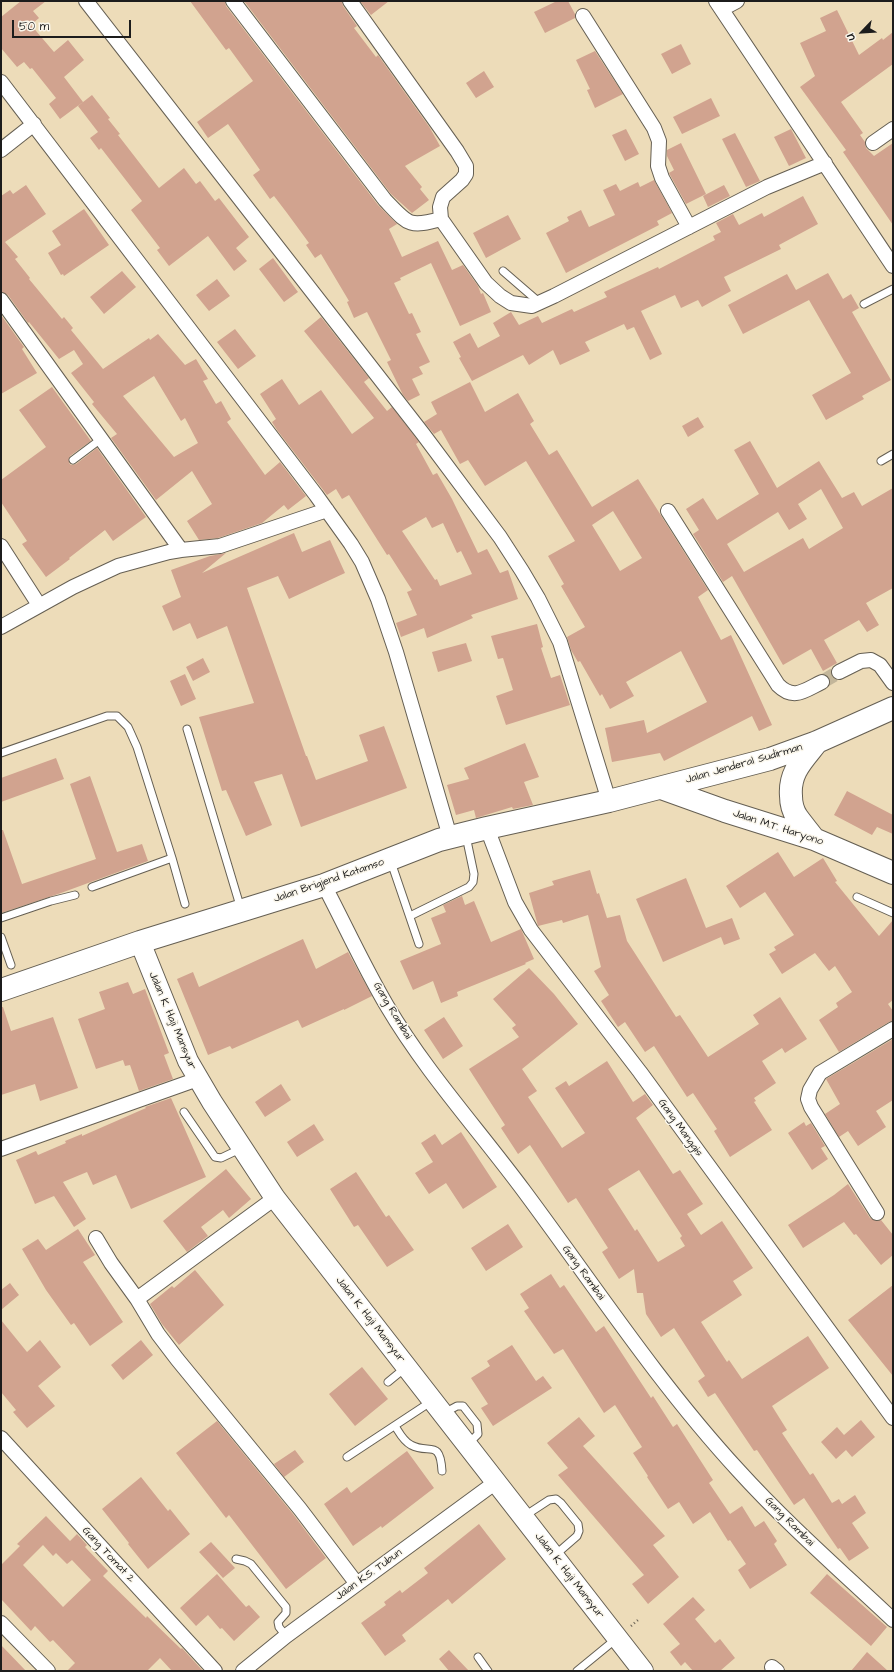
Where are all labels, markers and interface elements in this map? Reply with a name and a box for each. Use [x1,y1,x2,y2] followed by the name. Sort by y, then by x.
[14,12,133,38] scale bar
[842,12,882,52] north arrow
[19,18,49,35] text: 50 m
[843,31,859,43] text: U
[684,741,804,787] street label: Jalan Jenderal Sudirman
[731,807,825,849] street label: Jalan M.T. Haryono
[272,856,386,906] street label: Jalan Brigjend Katamso
[145,970,199,1072] street label: Jalan K. Haji Mansyur
[370,980,414,1042] street label: Gang Rambai
[655,1097,705,1159] street label: Gang Manggis
[559,1243,607,1303] street label: Gang Rambai
[332,1275,408,1365] street label: Jalan K. Haji Mansyur
[762,1495,816,1549] street label: Gang Rambai
[79,1524,137,1586] street label: Gang Tomat 2
[531,1531,607,1621] street label: Jalan K. Haji Mansyur
[333,1546,405,1604] street label: Jalan K.S. Tubun

